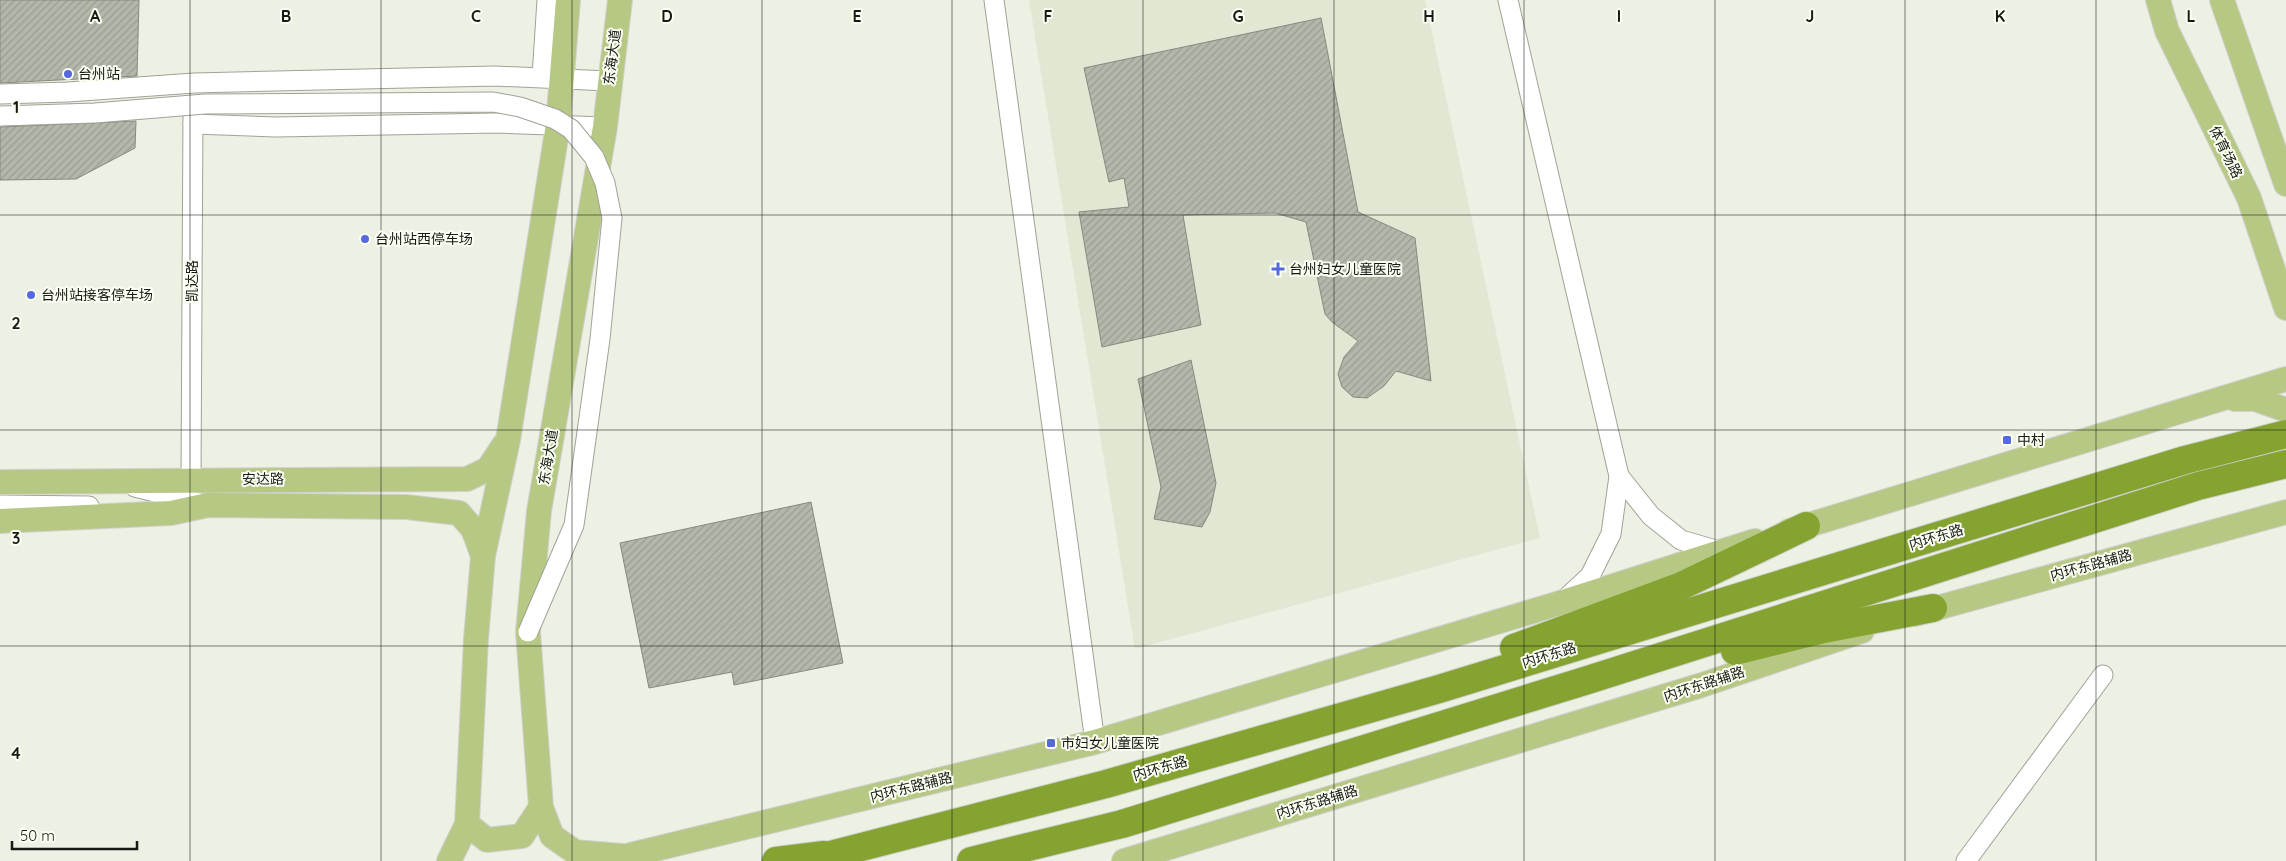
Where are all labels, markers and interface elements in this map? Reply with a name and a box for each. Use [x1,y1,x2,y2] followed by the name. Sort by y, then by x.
[90,6,101,26] text: A
[281,6,291,26] text: B
[471,6,481,26] text: C
[661,6,673,26] text: D
[852,6,862,26] text: E
[1044,6,1053,26] text: F
[1232,6,1244,26] text: G
[1423,6,1435,26] text: H
[1617,6,1621,26] text: I
[1806,6,1814,26] text: J
[1995,6,2005,26] text: K
[2187,6,2196,26] text: L
[600,28,624,86] street label: 东海大道
[78,65,120,83] place label: 台州站
[62,68,74,80] marker: 台州站
[13,97,19,117] text: 1
[2206,123,2246,181] street label: 体育场路
[375,230,473,248] place label: 台州站西停车场
[359,233,371,245] marker: 台州站西停车场
[183,260,201,302] street label: 凯达路
[1289,260,1401,278] place label: 台州妇女儿童医院
[1271,262,1285,276] marker: 台州妇女儿童医院
[41,286,153,304] place label: 台州站接客停车场
[25,289,37,301] marker: 台州站接客停车场
[11,313,21,333] text: 2
[535,428,561,486] street label: 东海大道
[2017,431,2045,449] place label: 中村
[2001,434,2013,446] marker: 中村
[242,470,284,488] street label: 安达路
[1907,520,1965,554] street label: 内环东路
[12,528,20,548] text: 3
[2048,545,2134,585] street label: 内环东路辅路
[1520,638,1578,672] street label: 内环东路
[1661,662,1747,706] street label: 内环东路辅路
[1061,734,1159,752] place label: 市妇女儿童医院
[1045,737,1057,749] marker: 市妇女儿童医院
[11,743,21,763] text: 4
[1131,752,1189,784] street label: 内环东路
[868,768,954,806] street label: 内环东路辅路
[1274,781,1360,823] street label: 内环东路辅路
[12,818,138,850] scale bar
[20,826,55,845] text: 50 m

